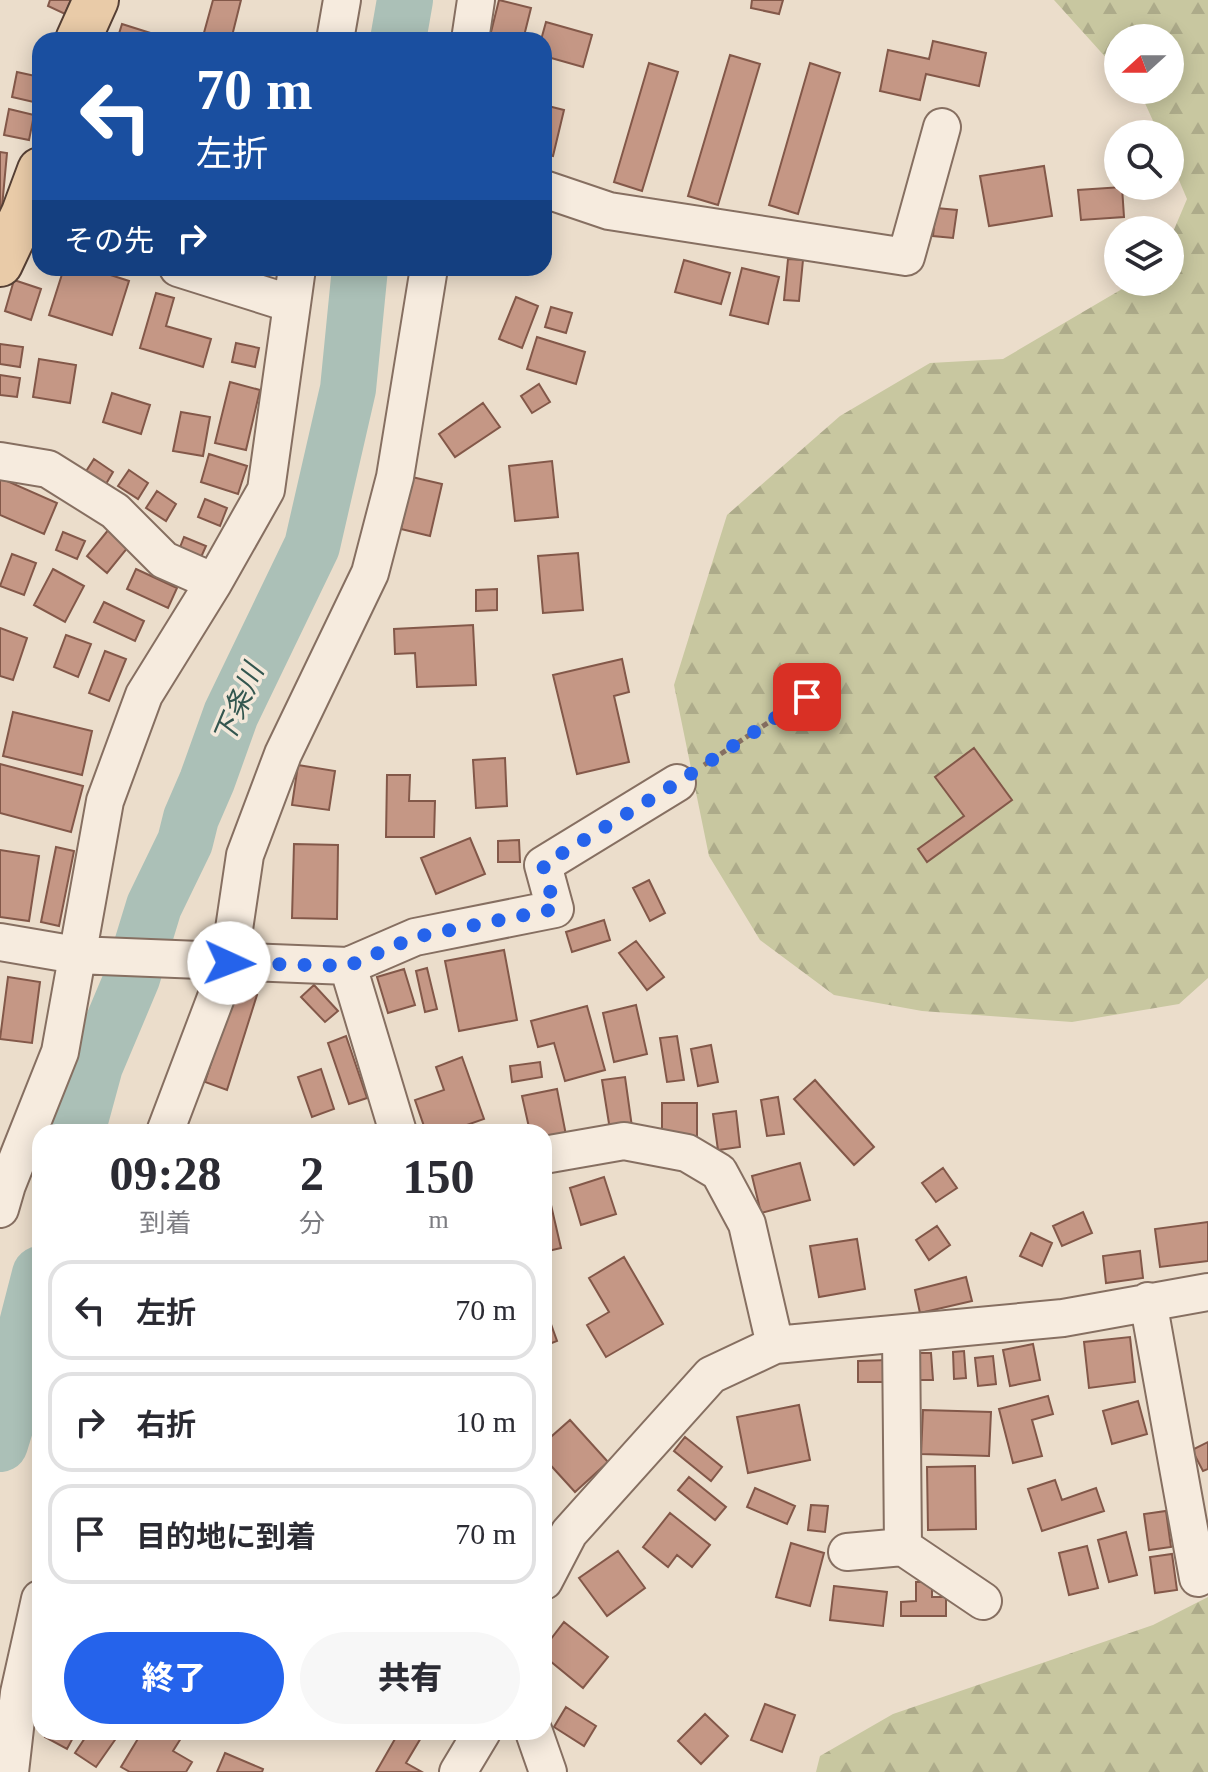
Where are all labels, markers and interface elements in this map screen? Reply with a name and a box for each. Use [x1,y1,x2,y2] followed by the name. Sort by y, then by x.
[1104,24,1184,104] north arrow
[1104,24,1184,296] map controls
[196,59,313,121] text: 70 m
[64,64,168,168] icon: left
[1104,120,1184,200] button: search
[196,134,268,174] text: 左折
[170,216,214,260] icon: right
[1104,216,1184,296] button: layers
[64,224,154,257] text: その先
[208,657,270,749] water label: 下条川
[773,663,841,731] pin
[785,675,829,719] icon: arrive
[187,921,271,1005] position arrow
[110,1147,221,1200] text: 09:28
[300,1147,324,1200] text: 2
[403,1150,475,1203] text: 150
[428,1205,449,1234] text: m
[139,1209,192,1238] text: 到着
[299,1209,325,1238] text: 分
[68,1288,112,1332] icon: left
[455,1293,516,1326] text: 70 m
[136,1296,196,1329] text: 左折
[68,1400,112,1444] icon: right
[455,1405,516,1438] text: 10 m
[136,1408,196,1441] text: 右折
[68,1512,112,1556] icon: arrive
[455,1517,516,1550] text: 70 m
[136,1520,316,1553] text: 目的地に到着
[64,1632,284,1724] button: 終了
[300,1632,520,1724] button: 共有

